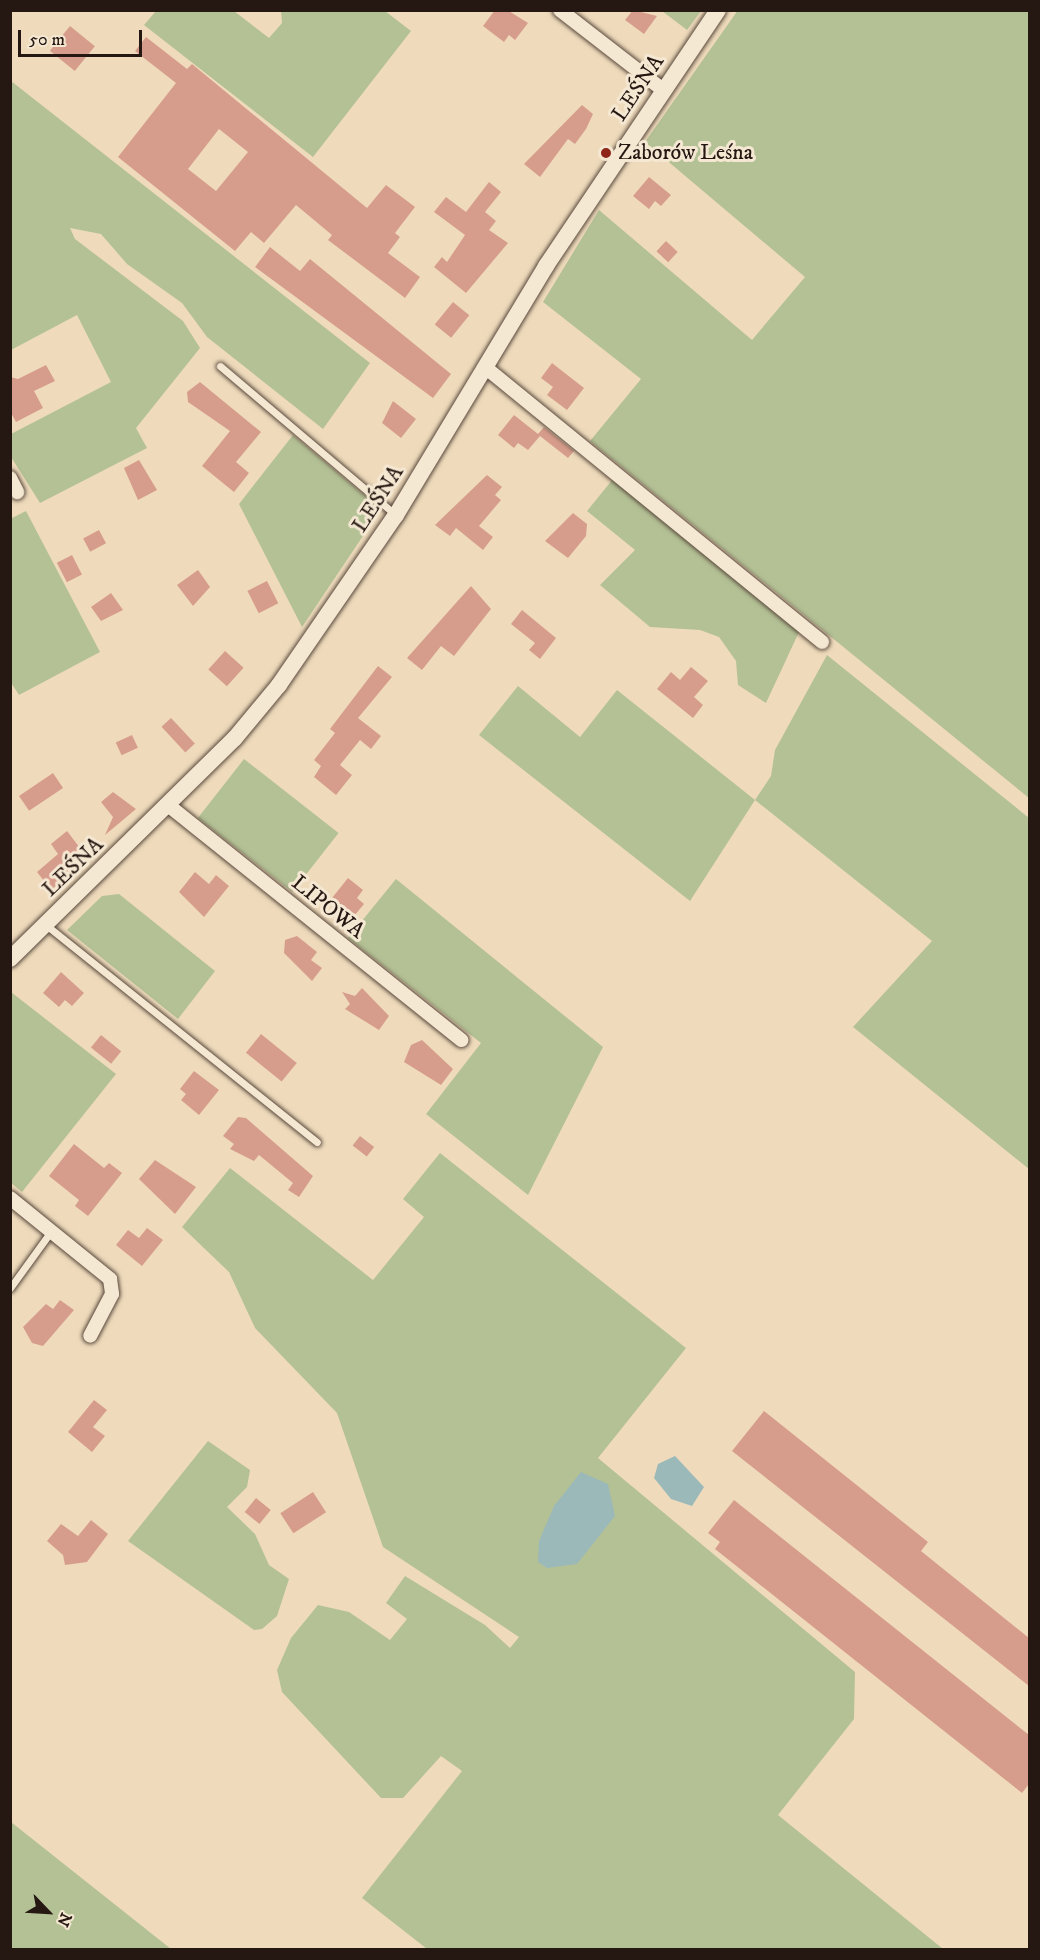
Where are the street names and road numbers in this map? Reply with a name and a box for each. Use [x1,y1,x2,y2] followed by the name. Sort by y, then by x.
[606,50,670,126] street label: LEŚNA
[347,461,409,537] street label: LEŚNA
[37,832,109,902] street label: LEŚNA
[286,870,370,944] street label: LIPOWA

